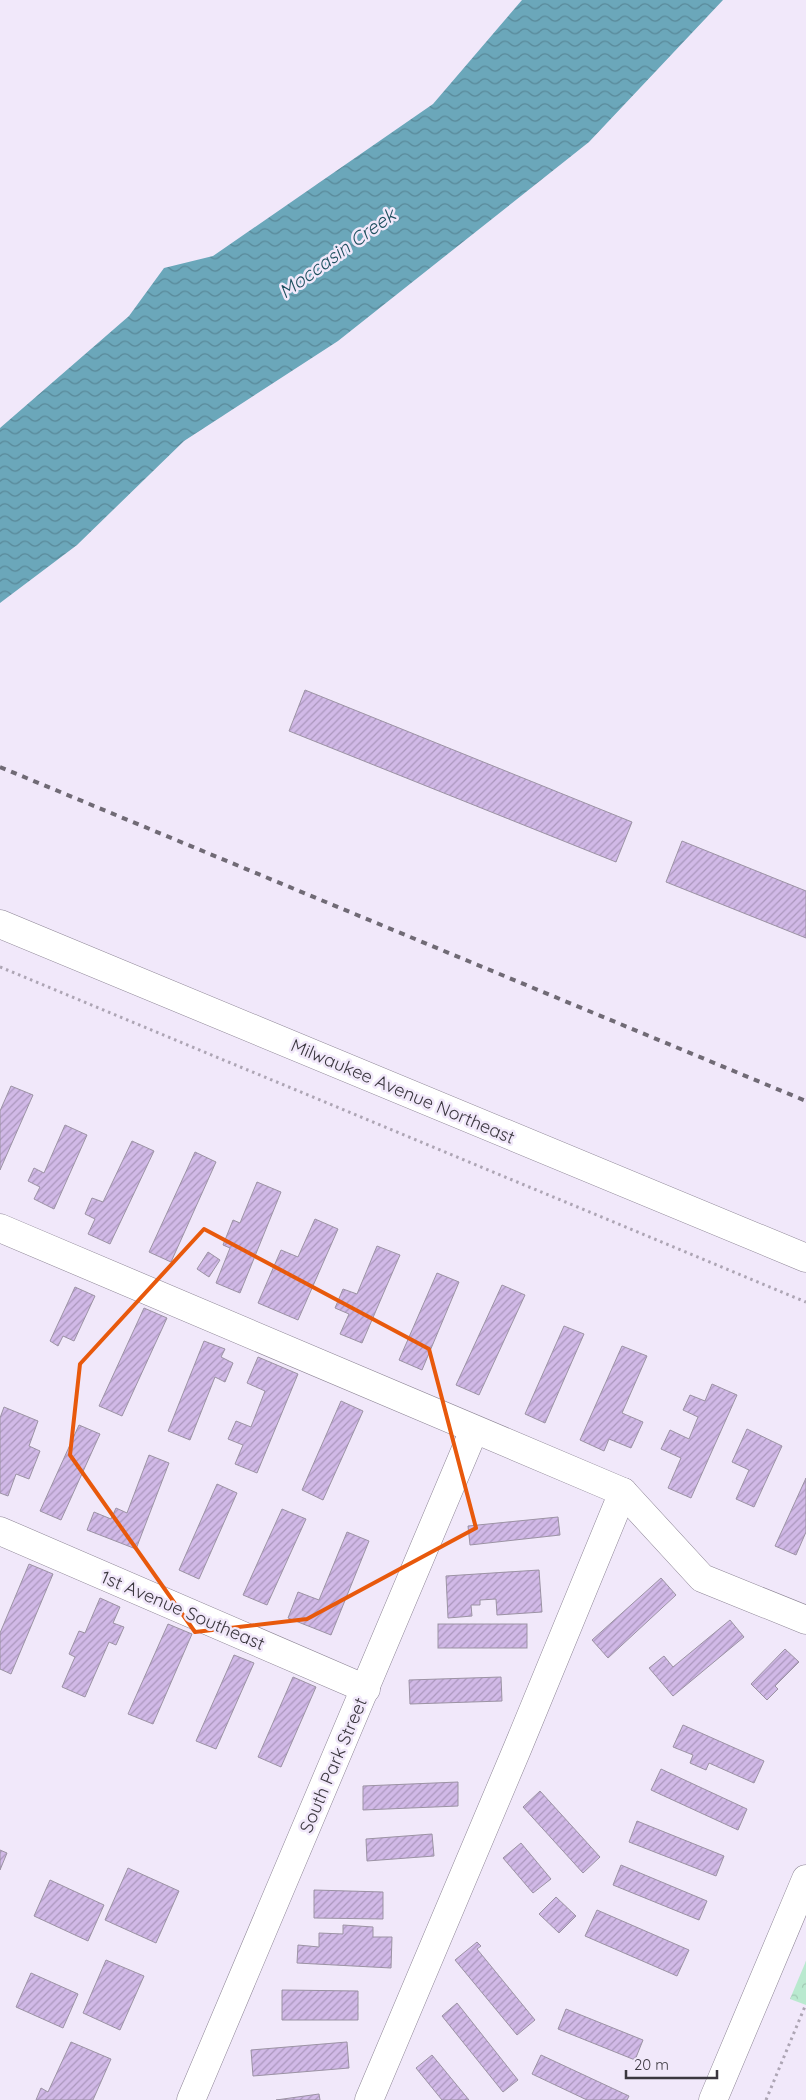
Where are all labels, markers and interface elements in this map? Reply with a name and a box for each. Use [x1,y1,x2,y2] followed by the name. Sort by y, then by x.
[274,202,402,303] water label: Moccasin Creek
[288,1033,518,1149] street label: Milwaukee Avenue Northeast
[98,1565,268,1655] street label: 1st Avenue Southeast
[294,1694,372,1836] street label: South Park Street
[626,2048,717,2080] scale bar
[634,2055,669,2074] text: 20 m

